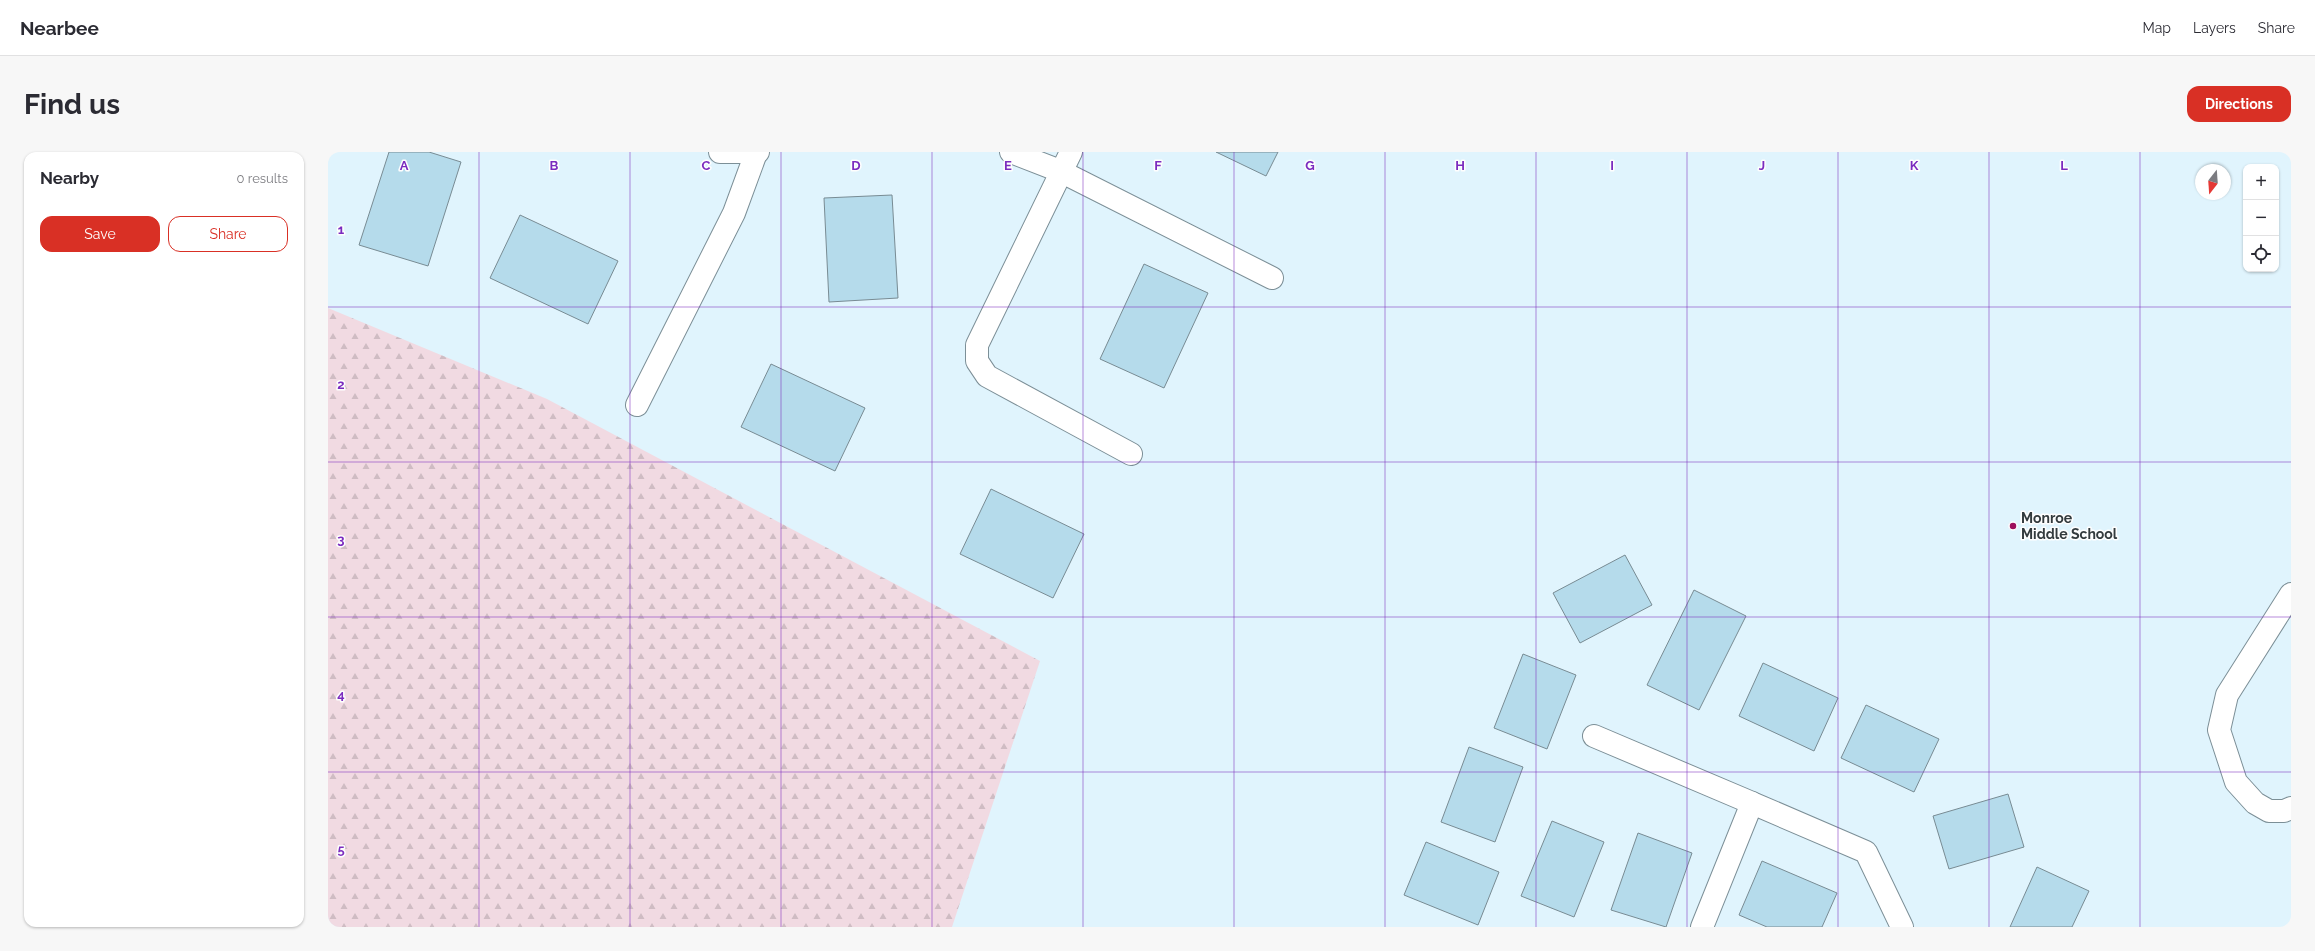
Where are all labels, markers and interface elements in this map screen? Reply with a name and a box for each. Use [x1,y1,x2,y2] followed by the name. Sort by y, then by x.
[20,17,99,39] text: Nearbee
[2143,20,2171,36] text: Map
[2193,20,2236,36] text: Layers
[2258,20,2295,36] text: Share
[2187,86,2291,122] button: Directions
[24,88,120,121] text: Find us
[400,158,409,173] text: A
[550,158,559,173] text: B
[702,158,711,173] text: C
[851,158,861,173] text: D
[1004,158,1012,173] text: E
[1154,158,1162,173] text: F
[1305,158,1315,173] text: G
[1455,158,1465,173] text: H
[1610,158,1614,173] text: I
[1759,158,1765,173] text: J
[1910,158,1919,173] text: K
[2060,158,2068,173] text: L
[2195,164,2231,200] north arrow
[2243,164,2279,272] map controls
[2243,164,2279,200] button: +
[40,168,99,188] text: Nearby
[237,171,288,186] text: 0 results
[2243,200,2279,236] button: −
[40,216,160,252] button: Save
[168,216,288,252] button: Share
[338,222,345,237] text: 1
[2243,236,2279,272] button: locate
[337,377,345,392] text: 2
[2021,510,2118,542] place label: Monroe Middle School
[2008,521,2018,531] marker: Monroe Middle School
[337,532,345,547] text: 3
[337,687,345,702] text: 4
[337,842,345,857] text: 5

